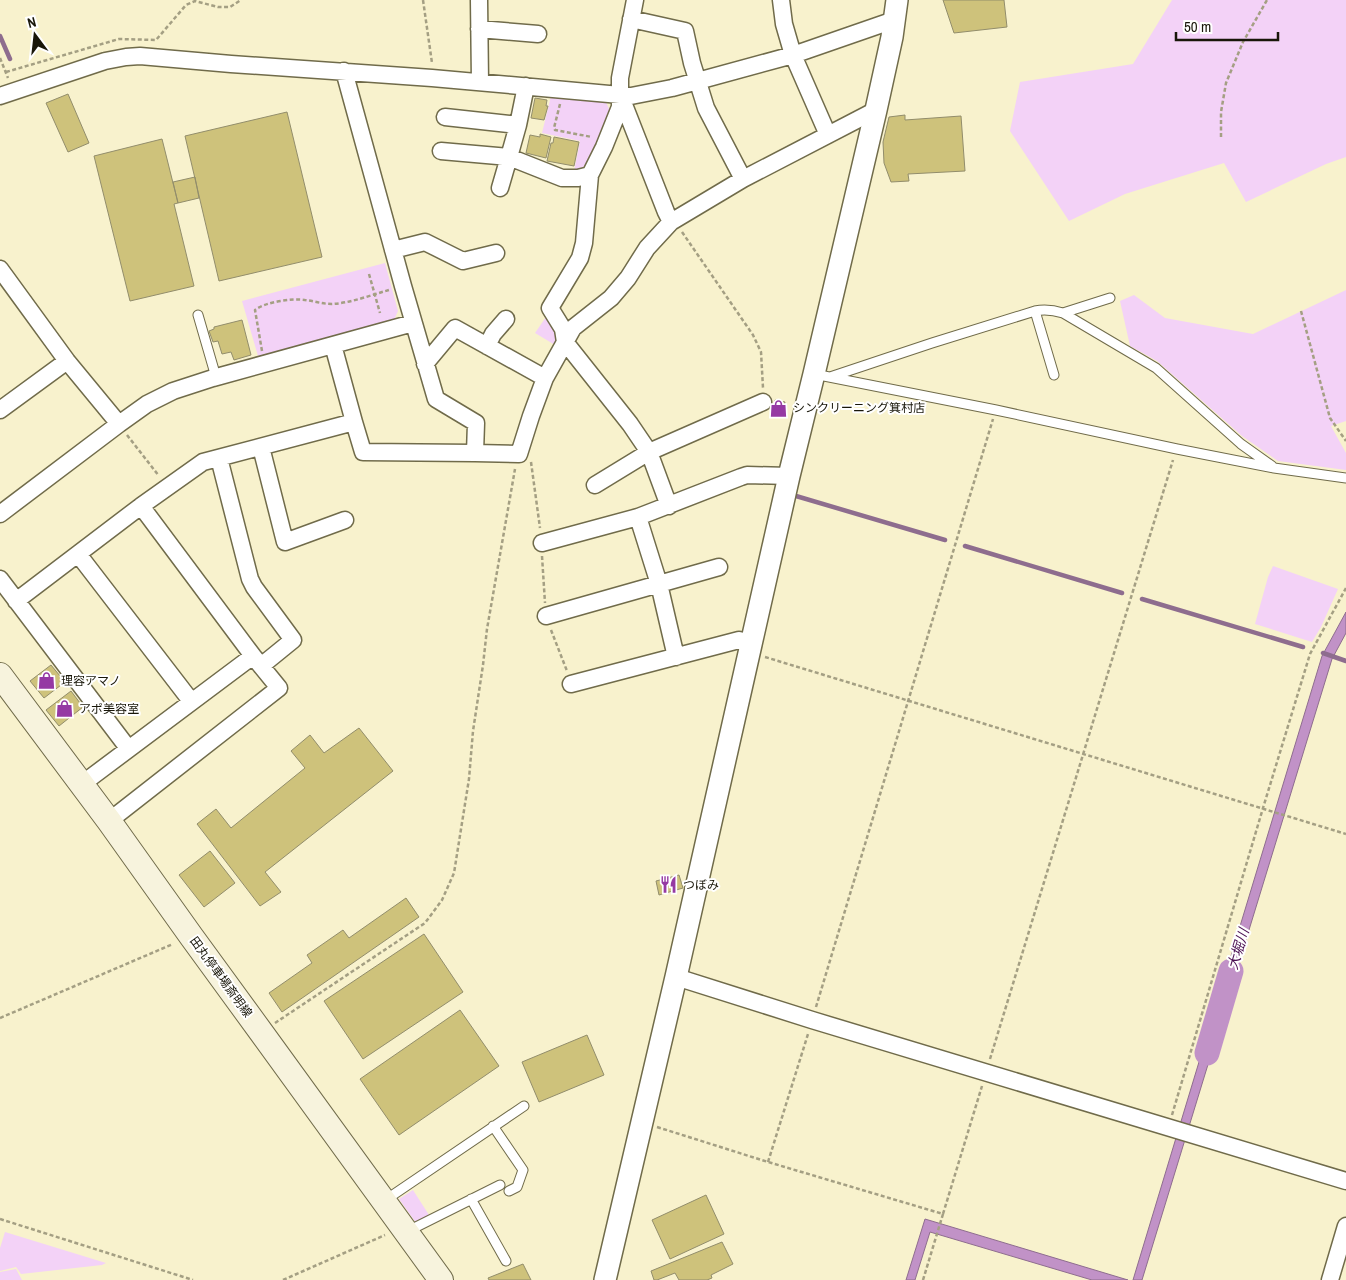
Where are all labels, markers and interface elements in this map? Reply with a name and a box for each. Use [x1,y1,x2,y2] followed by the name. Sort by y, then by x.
[10,10,60,60] north arrow
[1176,10,1278,42] scale bar
[25,13,38,32] text: N
[1184,16,1211,37] text: 50 m
[769,398,789,418] shop icon: シンクリーニング箕村店
[793,400,925,416] place label: シンクリーニング箕村店
[37,671,57,691] shop icon: 理容アマノ
[61,673,121,689] place label: 理容アマノ
[55,699,75,719] shop icon: アポ美容室
[79,701,139,717] place label: アポ美容室
[659,875,679,895] restaurant icon: つぼみ
[683,877,719,893] place label: つぼみ
[1223,924,1253,972] water label: 大堀川
[186,933,256,1021] street label: 田丸停車場斎明線

